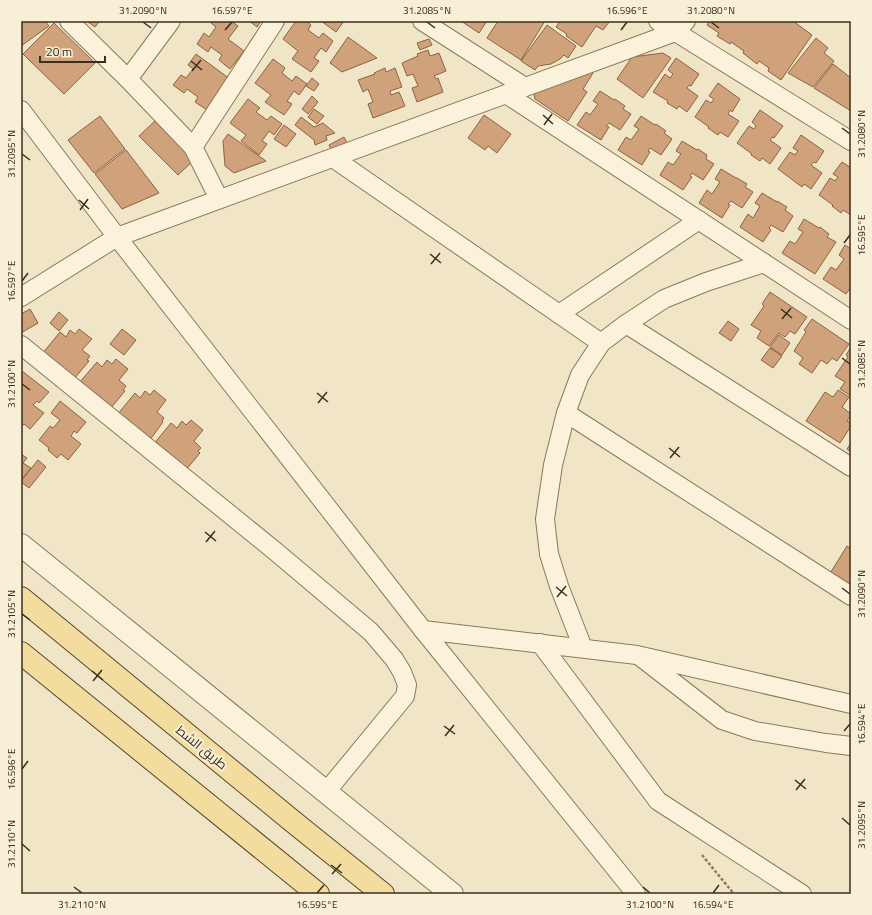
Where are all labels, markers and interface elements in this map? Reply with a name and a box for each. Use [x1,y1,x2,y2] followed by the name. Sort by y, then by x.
[119,1,167,20] text: 31.2090°N
[211,1,253,20] text: 16.597°E
[403,1,451,20] text: 31.2085°N
[606,1,648,20] text: 16.596°E
[687,1,735,20] text: 31.2080°N
[40,38,105,64] scale bar
[46,40,72,63] text: 20 m
[852,110,871,158] text: 31.2080°N
[2,130,21,178] text: 31.2095°N
[852,214,871,256] text: 16.595°E
[2,260,21,302] text: 16.597°E
[852,340,871,388] text: 31.2085°N
[2,360,21,408] text: 31.2100°N
[852,570,871,618] text: 31.2090°N
[2,590,21,638] text: 31.2105°N
[852,703,871,745] text: 16.594°E
[171,718,233,776] street label: طريق الشط
[2,748,21,790] text: 16.596°E
[852,801,871,849] text: 31.2095°N
[2,820,21,868] text: 31.2110°N
[58,895,106,914] text: 31.2110°N
[296,895,338,914] text: 16.595°E
[626,895,674,914] text: 31.2100°N
[692,895,734,914] text: 16.594°E

